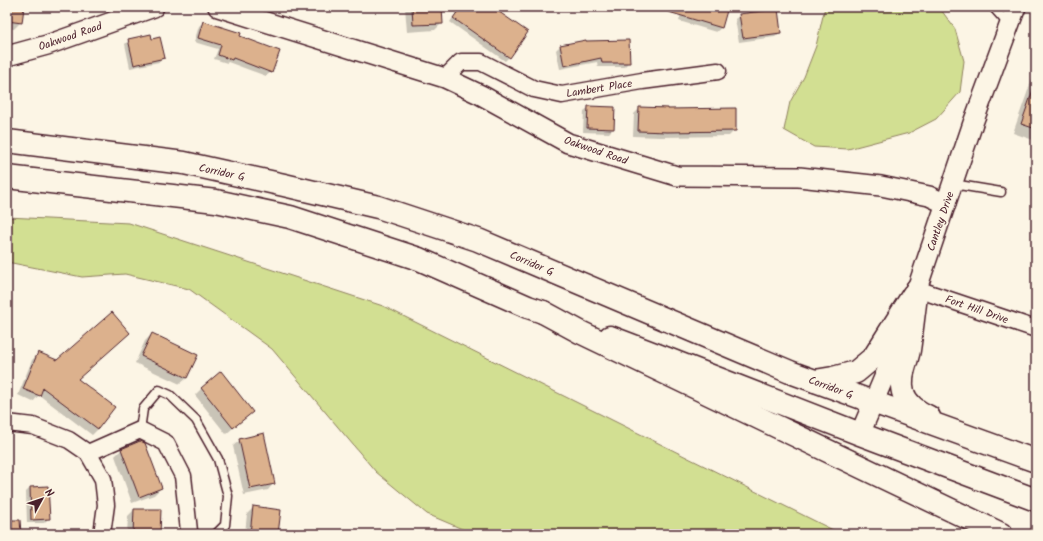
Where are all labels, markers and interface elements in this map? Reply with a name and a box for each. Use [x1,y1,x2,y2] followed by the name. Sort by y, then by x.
[36,17,105,56] street label: Oakwood Road
[565,75,634,103] street label: Lambert Place
[561,132,630,170] street label: Oakwood Road
[197,159,247,187] street label: Corridor G
[922,189,960,254] street label: Cantley Drive
[507,247,557,281] street label: Corridor G
[943,291,1011,329] street label: Fort Hill Drive
[806,371,856,404] street label: Corridor G
[22,479,62,519] north arrow
[40,485,58,502] text: N

